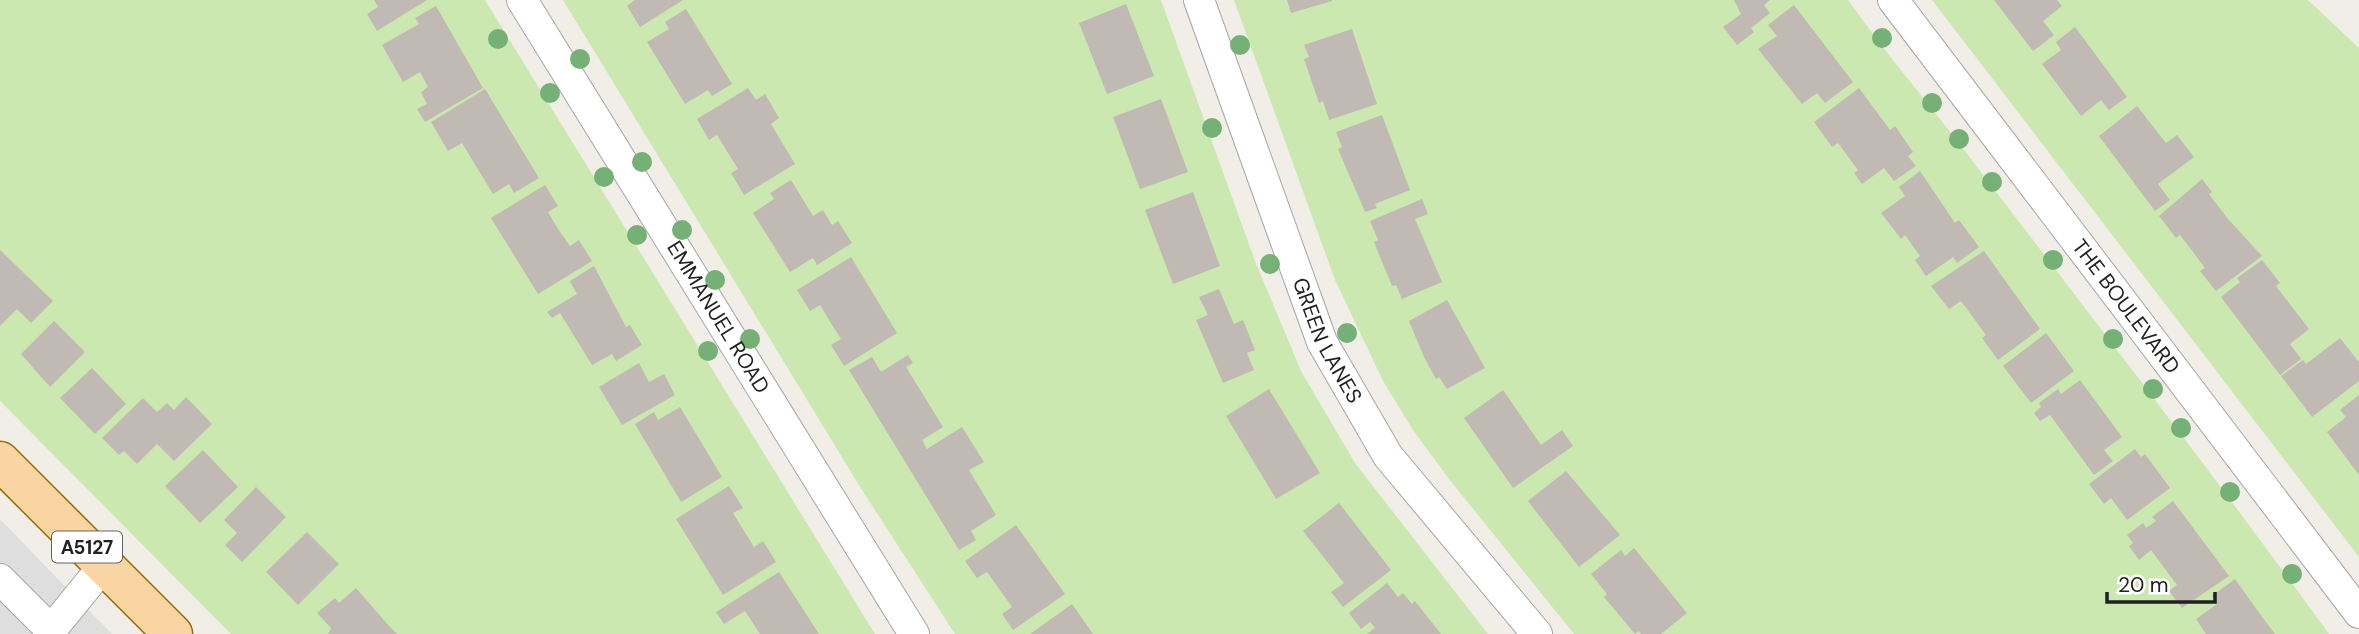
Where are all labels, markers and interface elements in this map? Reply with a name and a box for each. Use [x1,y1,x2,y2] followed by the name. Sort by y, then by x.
[2066,233,2186,379] street label: THE BOULEVARD
[660,236,776,399] street label: EMMANUEL ROAD
[1286,274,1368,408] street label: GREEN LANES
[52,532,122,562] road number: A5127
[2107,560,2216,604] scale bar
[2118,571,2169,599] text: 20 m

